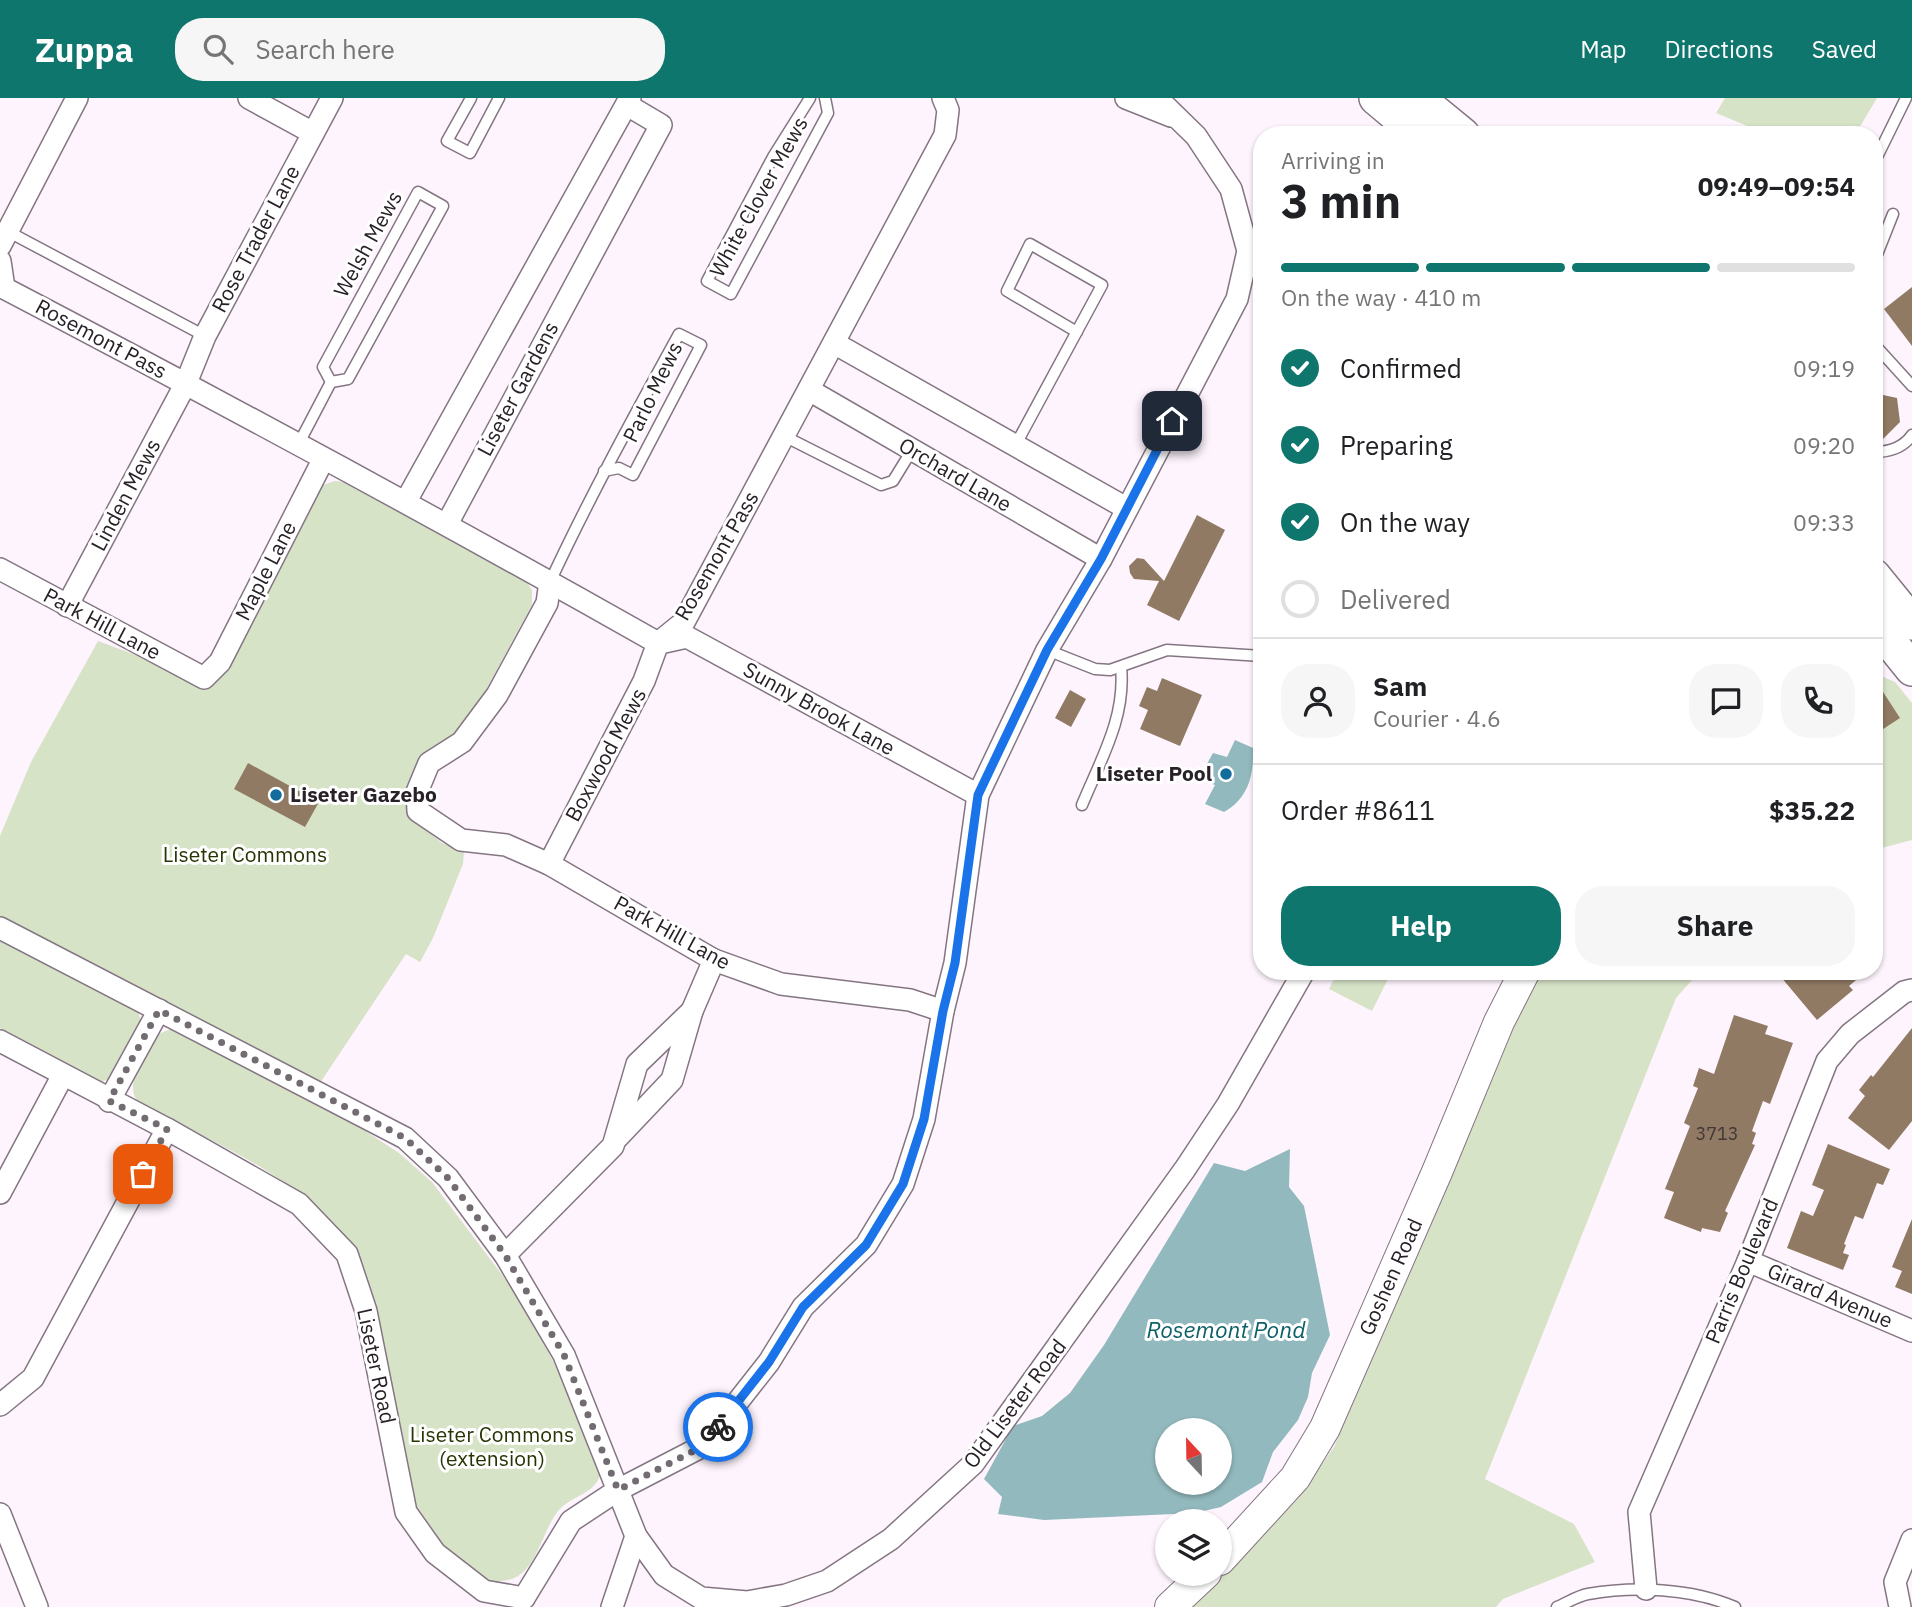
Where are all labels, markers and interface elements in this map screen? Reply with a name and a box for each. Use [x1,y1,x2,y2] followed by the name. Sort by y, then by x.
[175,18,665,81] search box
[35,28,133,71] text: Zuppa
[199,30,237,68] icon: search
[255,32,395,66] text: Search here
[1580,33,1626,65] text: Map
[1664,33,1774,65] text: Directions
[1812,33,1877,65] text: Saved
[702,111,814,282] street label: White Clover Mews
[1281,145,1385,175] text: Arriving in
[204,160,306,317] street label: Rose Trader Lane
[1698,169,1855,203] text: 09:49–09:54
[1281,171,1401,231] text: 3 min
[326,185,408,302] street label: Welsh Mews
[1281,282,1481,312] text: On the way · 410 m
[31,292,172,385] street label: Rosemont Pass
[470,317,564,461] street label: Liseter Gardens
[616,337,689,447] street label: Parlo Mews
[1281,349,1319,387] icon: check
[1340,351,1462,385] text: Confirmed
[1793,353,1855,383] text: 09:19
[1142,391,1202,451] pin
[1153,402,1191,440] icon: home
[1281,426,1319,464] icon: check
[1340,428,1453,462] text: Preparing
[894,430,1017,518] street label: Orchard Lane
[1793,430,1855,460] text: 09:20
[84,434,166,555] street label: Linden Mews
[668,486,765,625] street label: Rosemont Pass
[1281,503,1319,541] icon: check
[1340,505,1470,539] text: On the way
[1793,507,1855,537] text: 09:33
[228,516,302,625] street label: Maple Lane
[39,580,166,666] street label: Park Hill Lane
[1340,582,1451,616] text: Delivered
[739,655,900,761] street label: Sunny Brook Lane
[1281,664,1355,738] button: person
[1689,664,1763,738] button: chat
[1781,664,1855,738] button: phone
[1373,669,1427,703] text: Sam
[558,683,652,826] street label: Boxwood Mews
[1373,703,1501,733] text: Courier · 4.6
[1096,759,1212,787] place label: Liseter Pool
[1218,766,1234,782] marker: Liseter Pool
[290,780,437,808] place label: Liseter Gazebo
[268,787,284,803] marker: Liseter Gazebo
[1281,793,1435,827] text: Order #8611
[1769,793,1855,827] text: $35.22
[163,840,327,868] park label: Liseter Commons
[1281,886,1561,966] button: Help
[1575,886,1855,966] button: Share
[609,889,736,976] street label: Park Hill Lane
[1695,1122,1739,1145] house number: 3713
[113,1144,173,1204] pin
[124,1155,162,1193] icon: bag
[1698,1194,1784,1347] street label: Parris Boulevard
[1352,1214,1428,1339] street label: Goshen Road
[1763,1256,1897,1334] street label: Girard Avenue
[351,1306,403,1426] street label: Liseter Road
[1146,1314,1306,1344] water label: Rosemont Pond
[956,1333,1072,1474] street label: Old Liseter Road
[683,1392,753,1462] courier
[699,1408,737,1446] icon: bike
[1155,1418,1232,1494] north arrow
[1155,1418,1232,1586] map controls
[410,1420,574,1472] park label: Liseter Commons (extension)
[1155,1509,1232,1586] button: layers

